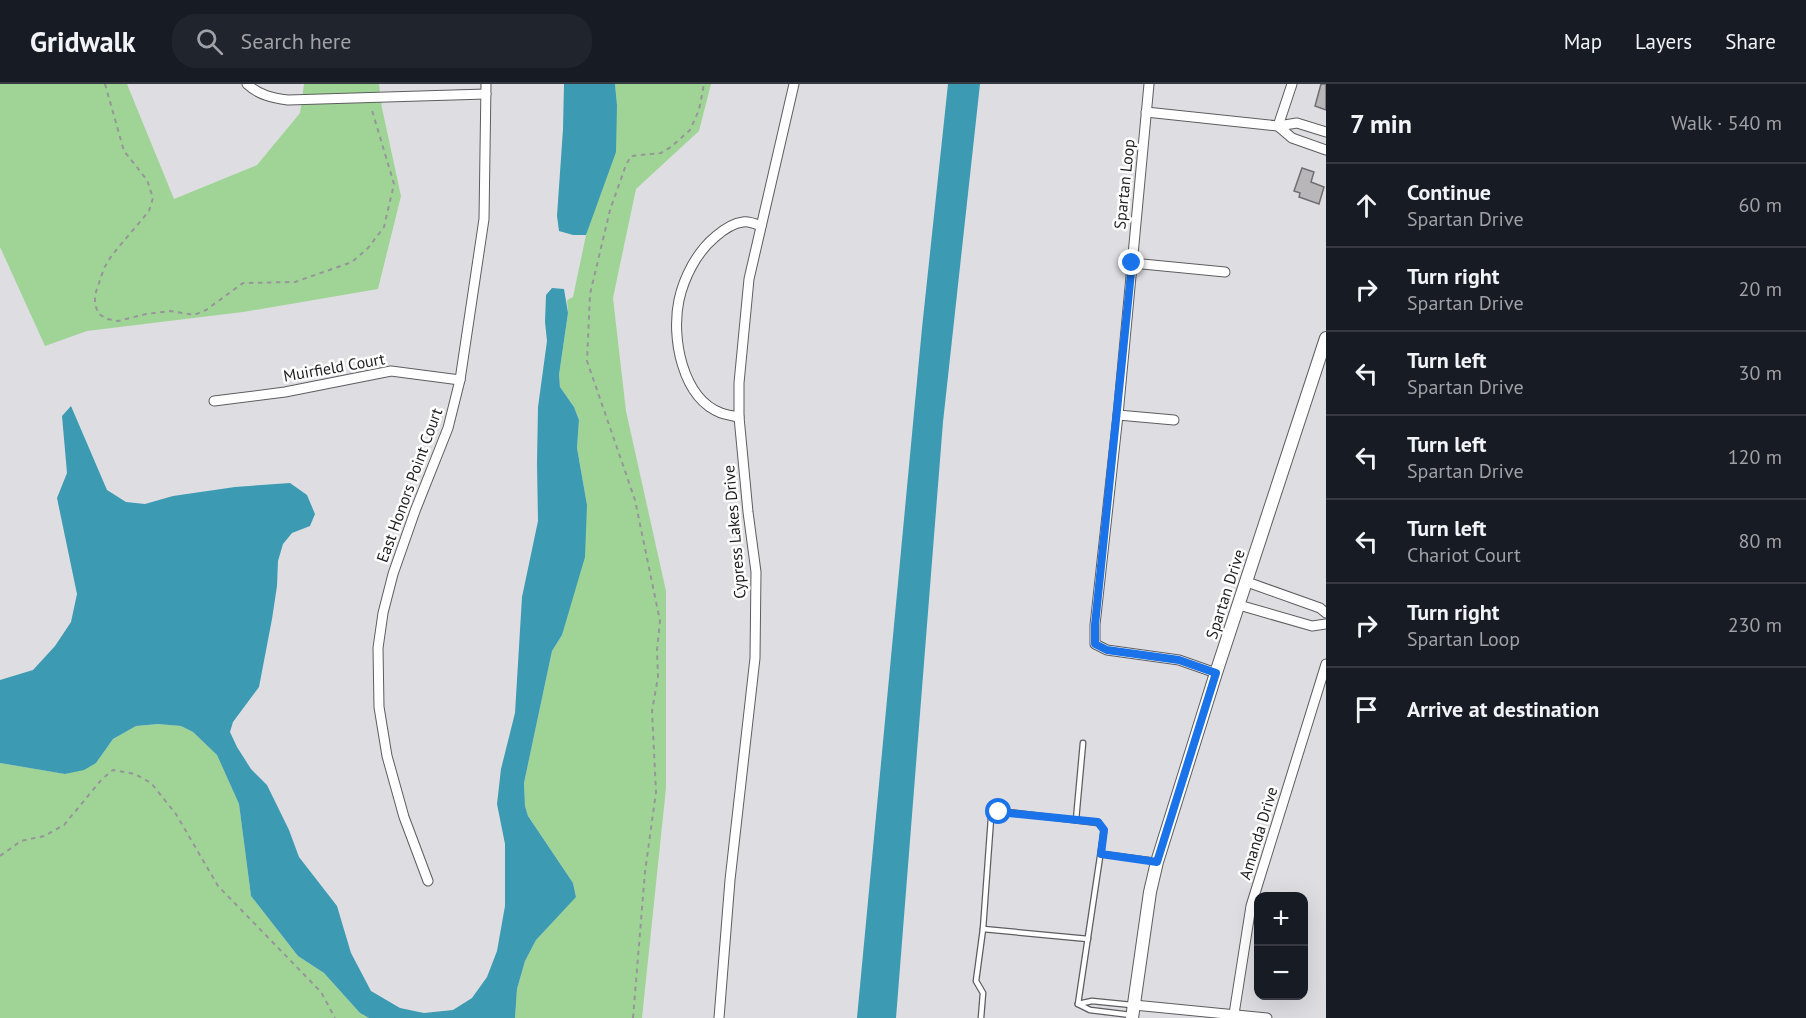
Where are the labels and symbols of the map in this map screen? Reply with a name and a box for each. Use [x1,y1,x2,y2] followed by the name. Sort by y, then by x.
[1109,138,1139,230] street label: Spartan Loop
[1118,249,1144,275] route end
[282,348,387,386] street label: Muirfield Court
[372,405,446,565] street label: East Honors Point Court
[718,464,750,600] street label: Cypress Lakes Drive
[1201,547,1249,641] street label: Spartan Drive
[1234,784,1282,882] street label: Amanda Drive
[985,798,1011,824] route start

